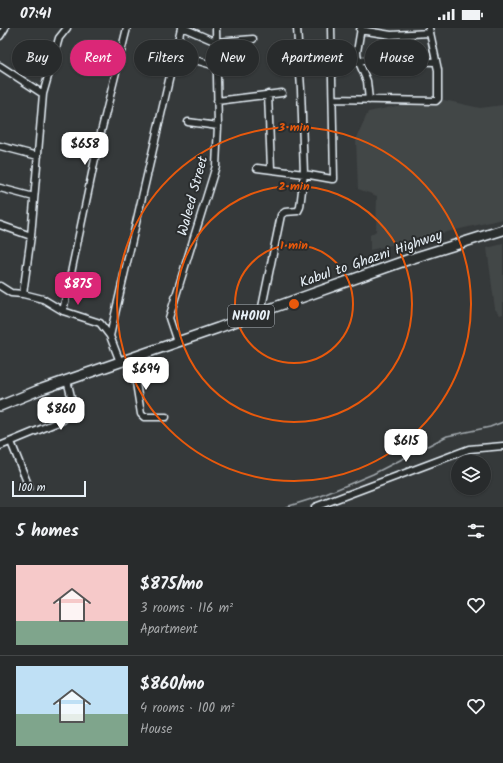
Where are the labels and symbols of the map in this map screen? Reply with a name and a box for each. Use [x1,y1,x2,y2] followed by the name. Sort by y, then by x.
[278,118,310,137] text: 3 min
[61,132,109,166] pin: $658
[172,153,214,238] street label: Waleed Street
[278,177,310,196] text: 2 min
[297,224,446,294] street label: Kabul to Ghazni Highway
[280,236,308,255] text: 1 min
[54,272,102,306] pin: $875
[287,297,301,311] centre of rings
[228,305,274,327] road number: NH0101
[122,357,170,391] pin: $694
[37,397,85,431] pin: $860
[382,429,430,463] pin: $615
[12,479,86,498] scale bar

